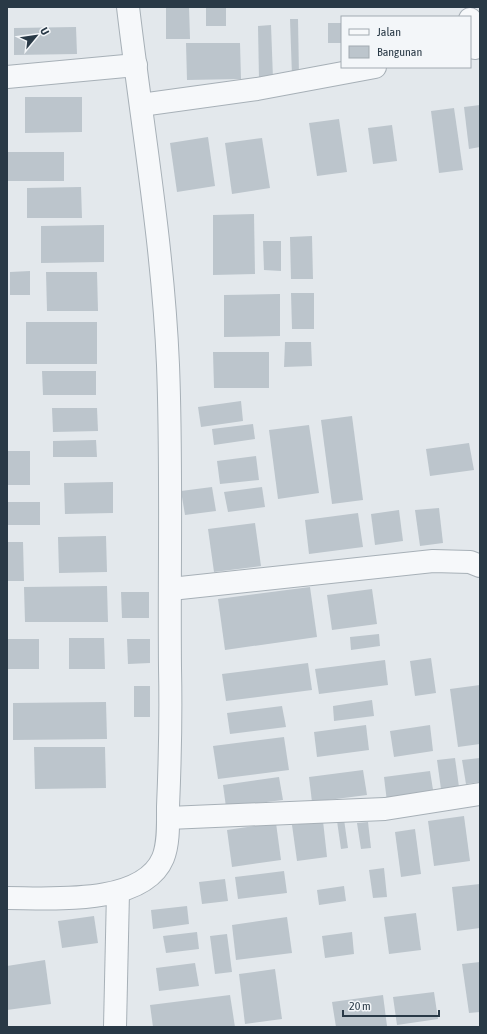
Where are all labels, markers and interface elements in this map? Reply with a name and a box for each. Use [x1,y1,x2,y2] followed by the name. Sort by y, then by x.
[16,16,56,56] north arrow
[341,16,471,68] legend
[38,25,52,37] text: U
[377,25,401,39] text: Jalan
[377,45,422,59] text: Bangunan
[343,992,439,1018] scale bar
[349,999,371,1013] text: 20 m

